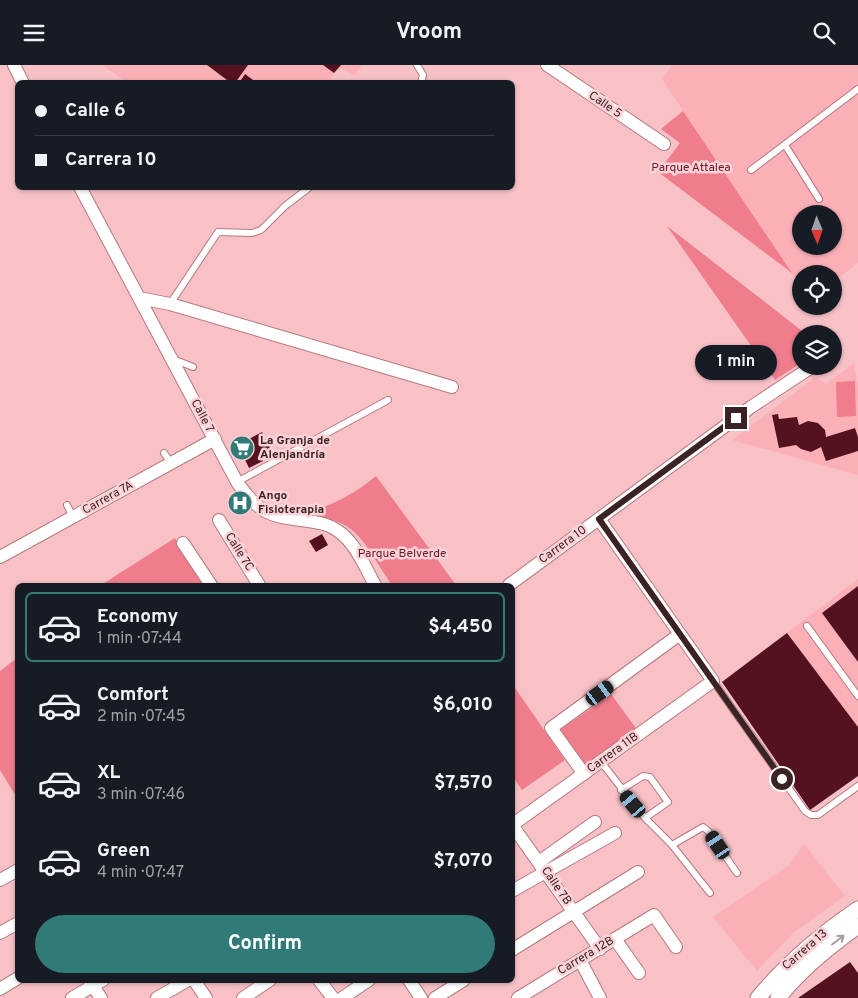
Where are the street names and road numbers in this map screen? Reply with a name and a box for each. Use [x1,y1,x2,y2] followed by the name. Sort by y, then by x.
[585,88,625,122] street label: Calle 5
[187,397,217,435] street label: Calle 7
[80,477,136,519] street label: Carrera 7A
[536,522,590,568] street label: Carrera 10
[221,530,257,575] street label: Calle 7C
[584,729,642,777] street label: Carrera 11B
[537,864,575,908] street label: Calle 7B
[779,926,831,974] street label: Carrera 13
[555,933,617,979] street label: Carrera 12B

